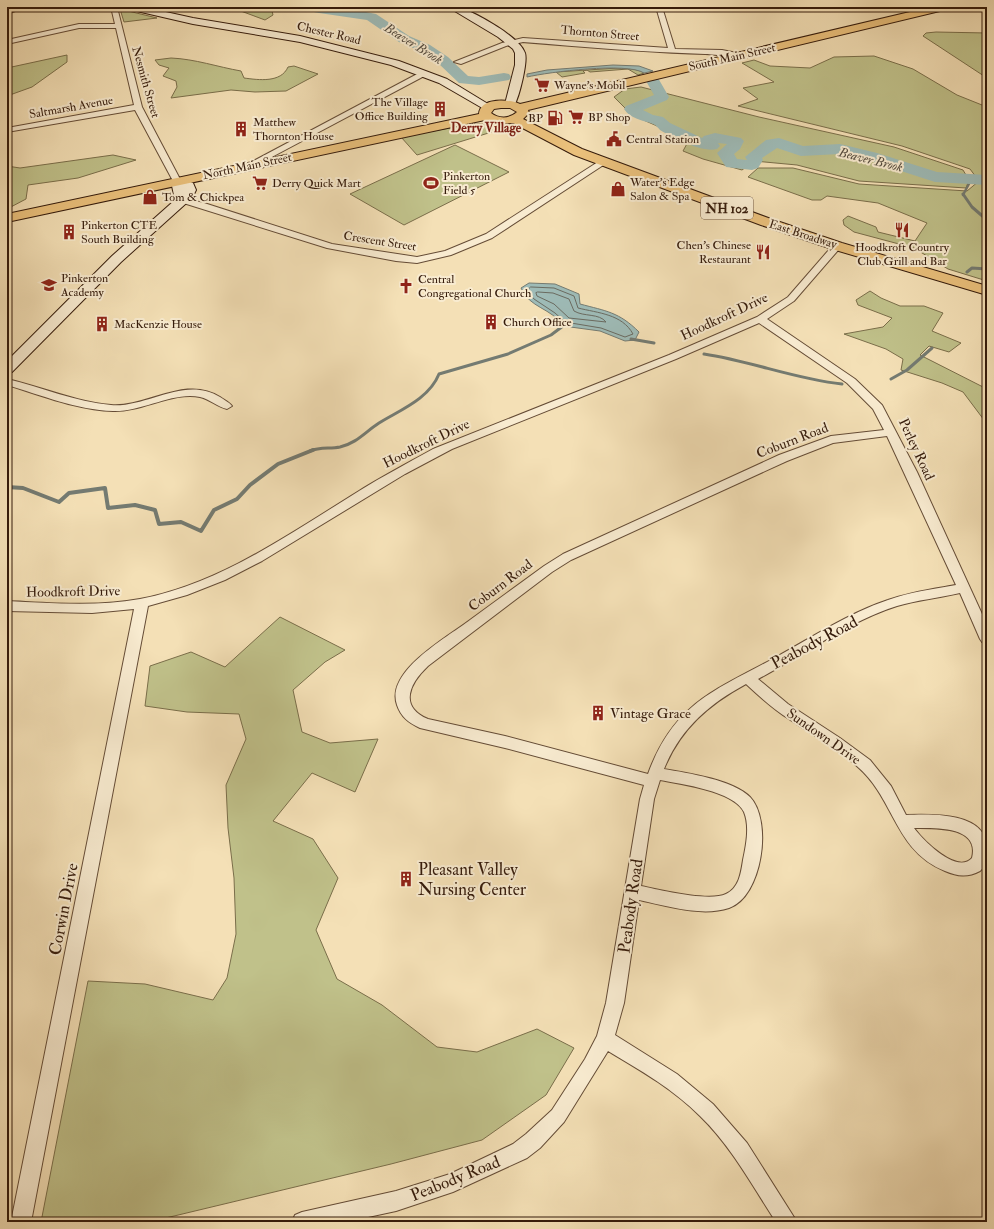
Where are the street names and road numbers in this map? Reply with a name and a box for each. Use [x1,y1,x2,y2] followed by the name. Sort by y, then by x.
[295,19,362,48] street label: Chester Road
[560,23,640,44] street label: Thornton Street
[687,40,777,75] street label: South Main Street
[128,45,163,120] street label: Nesmith Street
[28,93,114,122] street label: Saltmarsh Avenue
[201,150,293,183] street label: North Main Street
[701,197,753,219] road number: NH 102
[767,216,839,253] street label: East Broadway
[342,228,418,255] street label: Crescent Street
[678,289,771,344] street label: Hoodkroft Drive
[380,415,472,472] street label: Hoodkroft Drive
[894,415,938,483] street label: Perley Road
[754,419,831,462] street label: Coburn Road
[465,556,536,615] street label: Coburn Road
[26,582,120,601] street label: Hoodkroft Drive
[767,611,862,675] street label: Peabody Road
[783,705,864,768] street label: Sundown Drive
[613,857,649,955] street label: Peabody Road
[44,861,83,957] street label: Corwin Drive
[407,1151,504,1207] street label: Peabody Road

